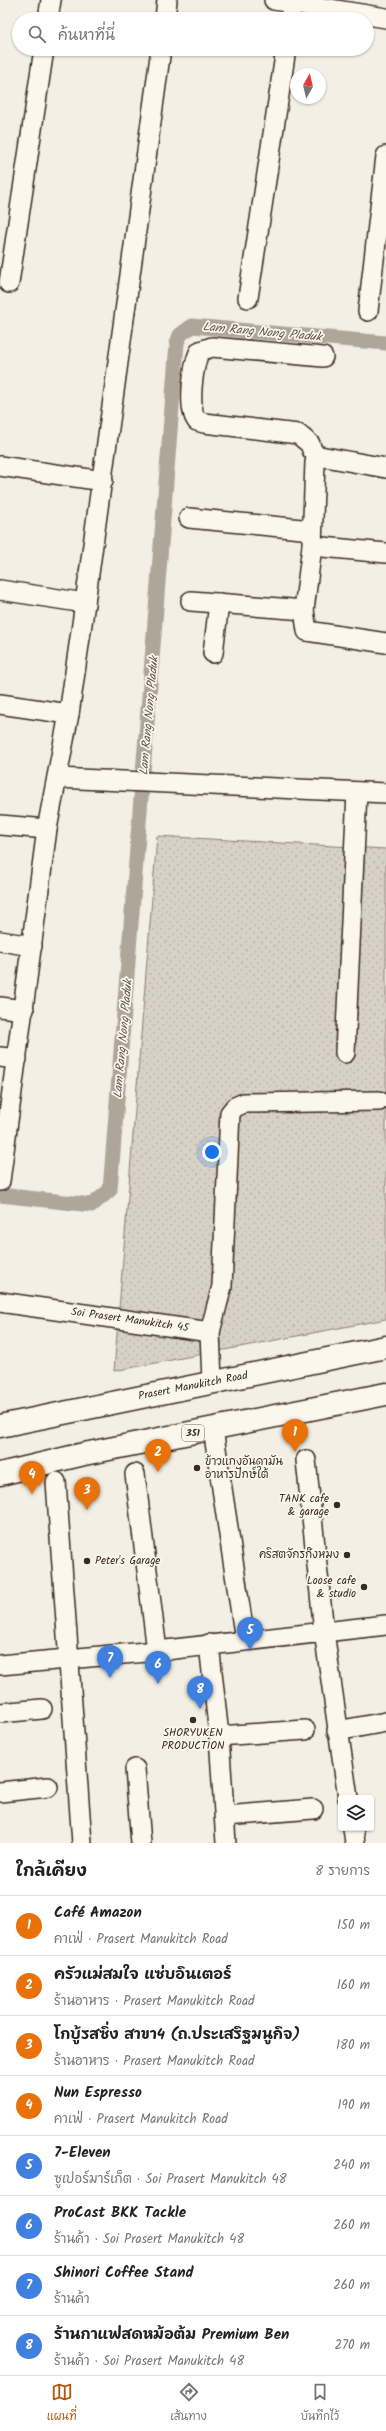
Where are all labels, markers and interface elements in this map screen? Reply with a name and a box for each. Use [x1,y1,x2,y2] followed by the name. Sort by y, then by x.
[12,12,374,56] search box
[26,23,48,45] icon: search
[58,24,115,48] text: ค้นหาที่นี่
[290,68,326,104] north arrow
[202,317,324,347] water label: Lam Rang Nong Pladuk
[134,654,164,776] water label: Lam Rang Nong Pladuk
[108,977,138,1099] water label: Lam Rang Nong Pladuk
[202,1142,222,1162] your location
[70,1303,191,1337] street label: Soi Prasert Manukitch 45
[137,1366,250,1405] street label: Prasert Manukitch Road
[282,1419,308,1452] pin: 1
[182,1425,204,1441] road number: 351
[145,1439,171,1472] pin: 2
[205,1453,284,1484] place label: ข้าวแกงอันดามัน อาหารปักษ์ใต้
[19,1461,45,1494] pin: 4
[192,1463,202,1473] marker: ข้าวแกงอันดามัน อาหารปักษ์ใต้
[74,1477,100,1510] pin: 3
[279,1490,329,1521] place label: TANK cafe & garage
[332,1500,342,1510] marker: TANK cafe & garage
[259,1546,339,1564] place label: คริสตจักรก๊งหมง
[342,1550,352,1560] marker: คริสตจักรก๊งหมง
[95,1552,160,1570] place label: Peter's Garage
[82,1556,92,1566] marker: Peter's Garage
[307,1572,356,1603] place label: Loose cafe & studio
[359,1582,369,1592] marker: Loose cafe & studio
[237,1617,263,1650] pin: 5
[97,1645,123,1678] pin: 7
[145,1651,171,1684] pin: 6
[187,1676,213,1709] pin: 8
[188,1715,198,1725] marker: SHORYUKEN PRODUCTION
[162,1724,225,1755] place label: SHORYUKEN PRODUCTION
[338,1795,374,1831] map controls
[338,1795,374,1831] button: layers
[16,1858,87,1885] text: ใกล้เคียง
[315,1861,370,1882] text: 8 รายการ
[54,1901,142,1925] text: Café Amazon
[27,1915,31,1936] text: 1
[337,1915,370,1936] text: 150 m
[54,1929,228,1950] text: คาเฟ่ · Prasert Manukitch Road
[54,1963,231,1987] text: ครัวแม่สมใจ แซ่บอินเตอร์
[25,1975,33,1996] text: 2
[337,1975,370,1996] text: 160 m
[54,1991,255,2012] text: ร้านอาหาร · Prasert Manukitch Road
[54,2023,300,2047] text: โกบู้รสซิ่ง สาขา4 (ถ.ประเสริฐมนูกิจ)
[25,2035,33,2056] text: 3
[336,2035,370,2056] text: 180 m
[54,2051,255,2072] text: ร้านอาหาร · Prasert Manukitch Road
[54,2081,142,2105] text: Nun Espresso
[25,2095,33,2116] text: 4
[338,2095,370,2116] text: 190 m
[54,2109,228,2130] text: คาเฟ่ · Prasert Manukitch Road
[54,2141,111,2165] text: 7-Eleven
[26,2155,32,2176] text: 5
[333,2155,370,2176] text: 240 m
[54,2169,287,2190] text: ซูเปอร์มาร์เก็ต · Soi Prasert Manukitch 48
[54,2201,186,2225] text: ProCast BKK Tackle
[25,2215,33,2236] text: 6
[333,2215,370,2236] text: 260 m
[54,2229,244,2250] text: ร้านค้า · Soi Prasert Manukitch 48
[54,2261,194,2285] text: Shinori Coffee Stand
[26,2275,32,2296] text: 7
[333,2275,370,2296] text: 260 m
[54,2289,90,2310] text: ร้านค้า
[54,2323,289,2347] text: ร้านกาแฟสดหม้อต้ม Premium Ben
[25,2335,33,2356] text: 8
[334,2335,370,2356] text: 270 m
[54,2351,244,2372] text: ร้านค้า · Soi Prasert Manukitch 48
[47,2381,77,2426] tab: แผนที่
[170,2381,207,2426] tab: เส้นทาง
[300,2381,339,2426] tab: บันทึกไว้

